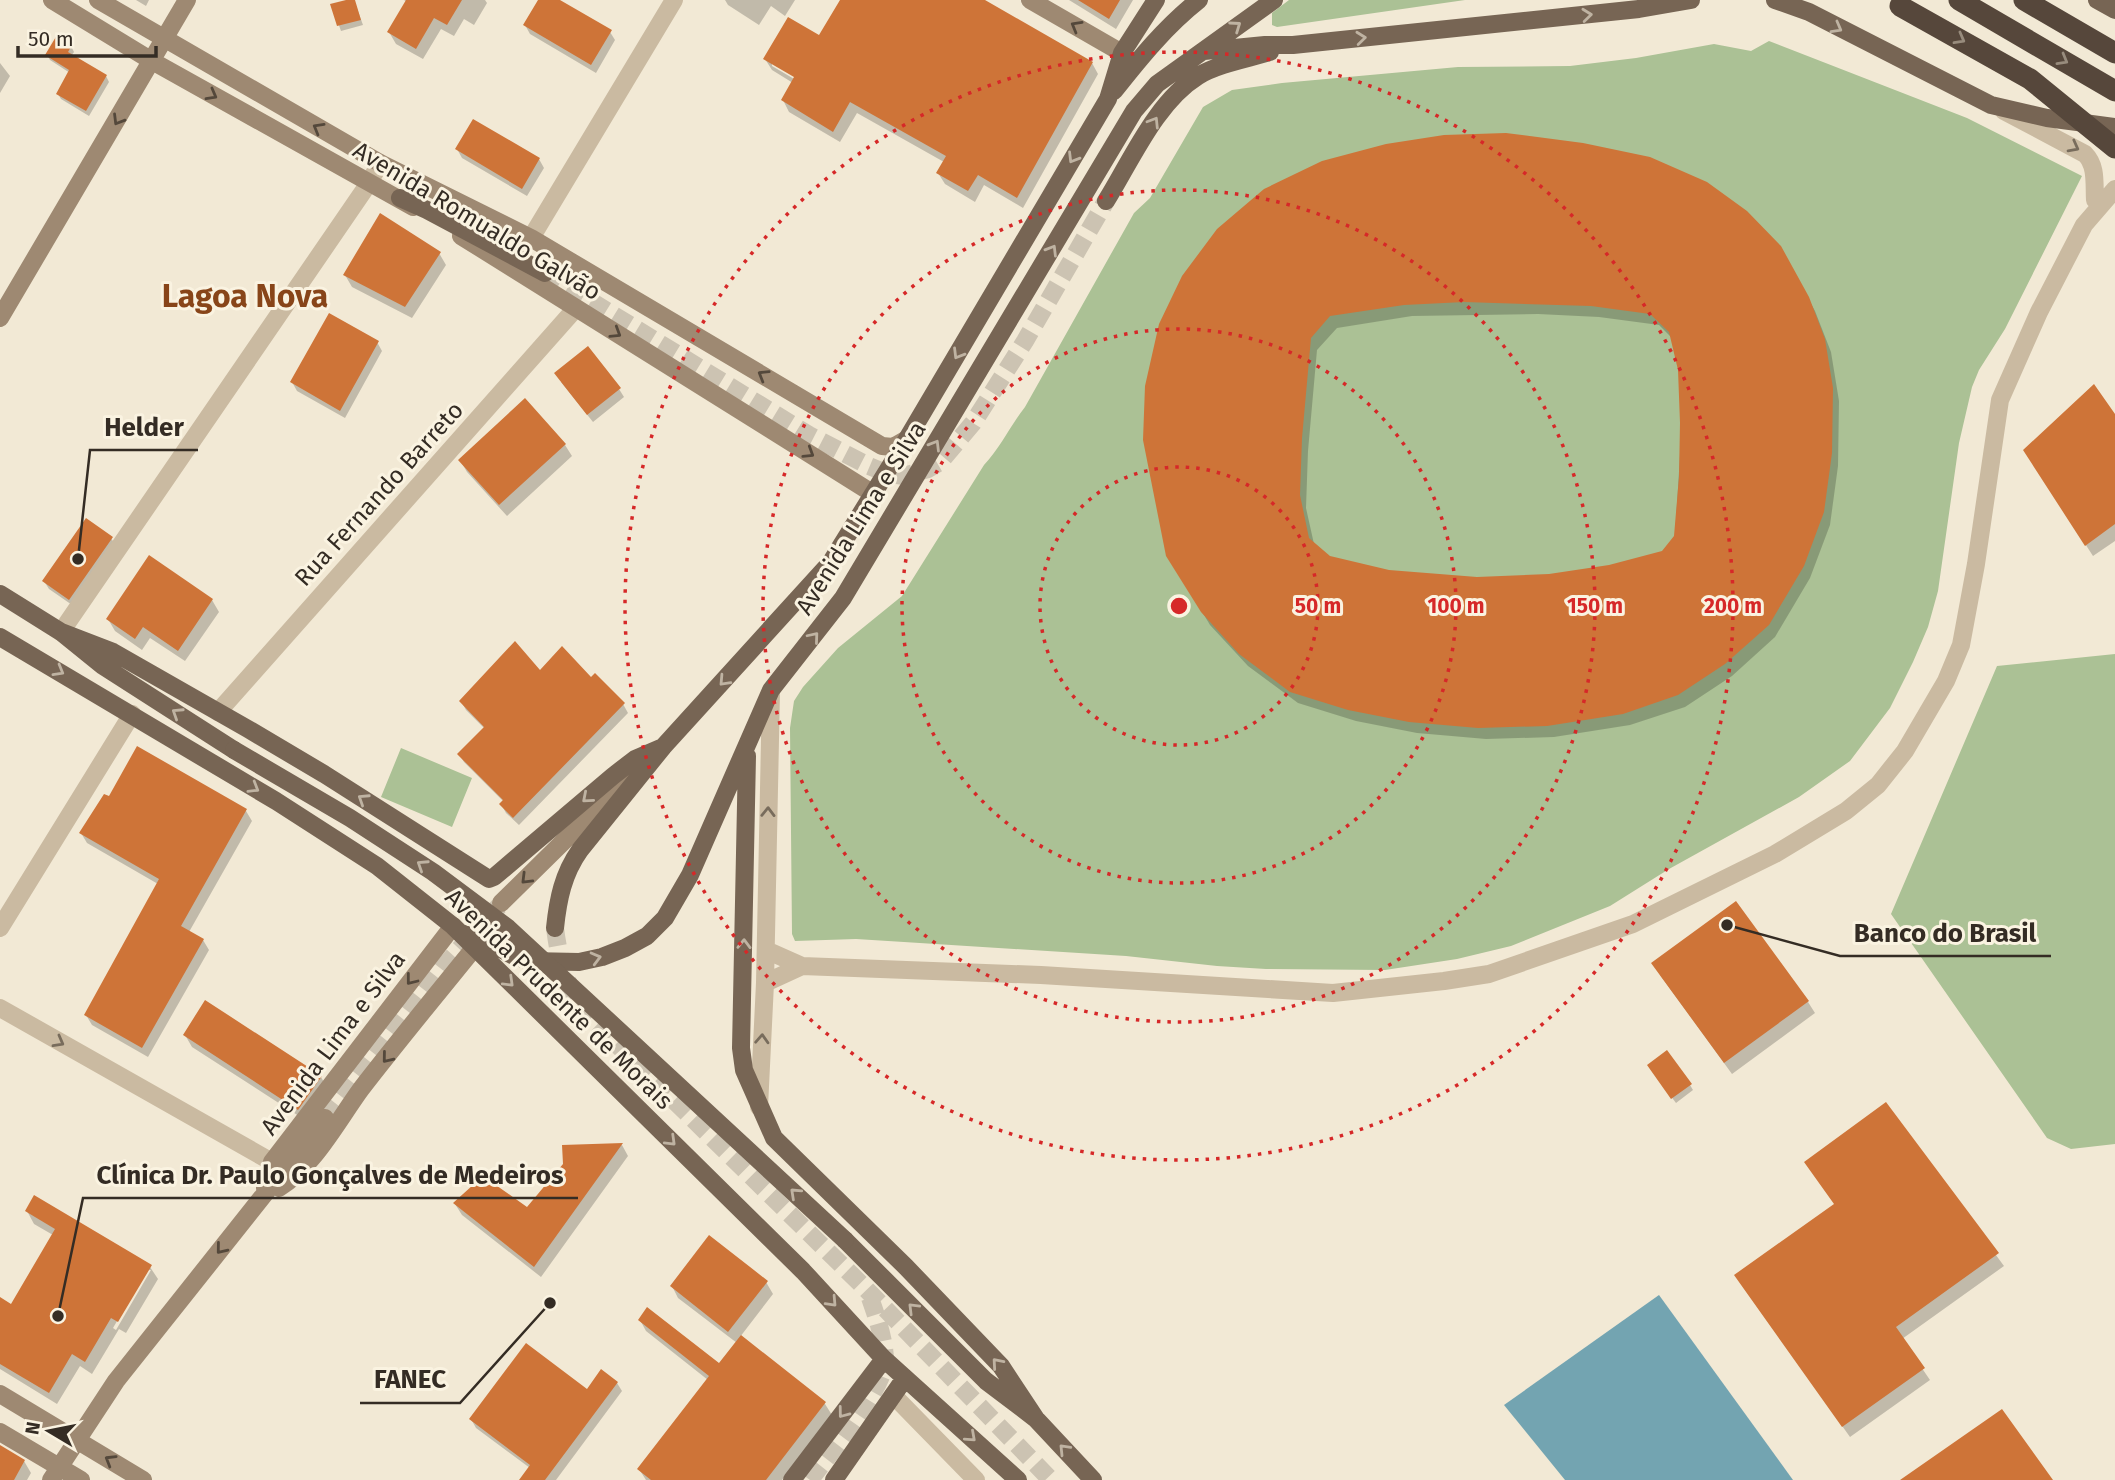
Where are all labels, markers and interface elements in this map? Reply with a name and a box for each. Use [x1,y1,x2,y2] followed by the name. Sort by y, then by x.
[1581,7,1593,22] one-way arrow
[18,14,156,58] scale bar
[1830,20,1842,33] one-way arrow
[1071,22,1084,35] one-way arrow
[1228,22,1241,34] one-way arrow
[28,26,74,52] text: 50 m
[1356,31,1367,46] one-way arrow
[1952,31,1965,44] one-way arrow
[2055,52,2068,65] one-way arrow
[205,87,217,100] one-way arrow
[113,113,126,126] one-way arrow
[1146,117,1159,130] one-way arrow
[313,123,326,136] one-way arrow
[348,136,606,306] street label: Avenida Romualdo Galvão
[2066,139,2079,153] one-way arrow
[1069,150,1082,163] one-way arrow
[1044,244,1057,257] one-way arrow
[162,277,328,315] district label: Lagoa Nova
[608,325,621,338] one-way arrow
[953,346,966,359] one-way arrow
[757,371,770,384] one-way arrow
[289,396,469,592] street label: Rua Fernando Barreto
[90,403,198,450] callout: Helder
[104,412,184,443] text: Helder
[790,416,932,620] street label: Avenida Lima e Silva
[927,440,940,453] one-way arrow
[801,445,814,458] one-way arrow
[1295,593,1341,619] text: 50 m
[1427,593,1485,619] text: 100 m
[1567,593,1623,619] text: 150 m
[1704,593,1762,619] text: 200 m
[1167,594,1191,618] centre of rings
[806,633,818,646] one-way arrow
[51,663,64,676] one-way arrow
[720,673,733,686] one-way arrow
[172,709,185,722] one-way arrow
[247,780,260,793] one-way arrow
[582,790,595,802] one-way arrow
[358,795,371,808] one-way arrow
[760,806,776,817] one-way arrow
[417,861,430,873] one-way arrow
[521,871,534,884] one-way arrow
[440,883,678,1115] street label: Avenida Prudente de Morais
[1840,909,2051,956] callout: Banco do Brasil
[1854,918,2037,949] text: Banco do Brasil
[736,938,751,949] one-way arrow
[255,946,411,1140] street label: Avenida Lima e Silva
[590,952,602,966] one-way arrow
[407,972,420,984] one-way arrow
[501,973,514,986] one-way arrow
[755,1033,770,1044] one-way arrow
[52,1034,65,1047] one-way arrow
[382,1050,395,1062] one-way arrow
[663,1133,676,1146] one-way arrow
[83,1151,578,1198] callout: Clínica Dr. Paulo Gonçalves de Medeiros
[96,1160,564,1191] text: Clínica Dr. Paulo Gonçalves de Medeiros
[790,1189,803,1202] one-way arrow
[217,1240,229,1253] one-way arrow
[824,1294,836,1307] one-way arrow
[908,1303,921,1316] one-way arrow
[360,1356,460,1403] callout: FANEC
[993,1358,1005,1371] one-way arrow
[374,1364,446,1395] text: FANEC
[14,1396,84,1466] north arrow
[838,1405,851,1418] one-way arrow
[20,1420,45,1436] text: N
[963,1429,976,1442] one-way arrow
[1060,1444,1073,1457] one-way arrow
[104,1455,117,1468] one-way arrow

